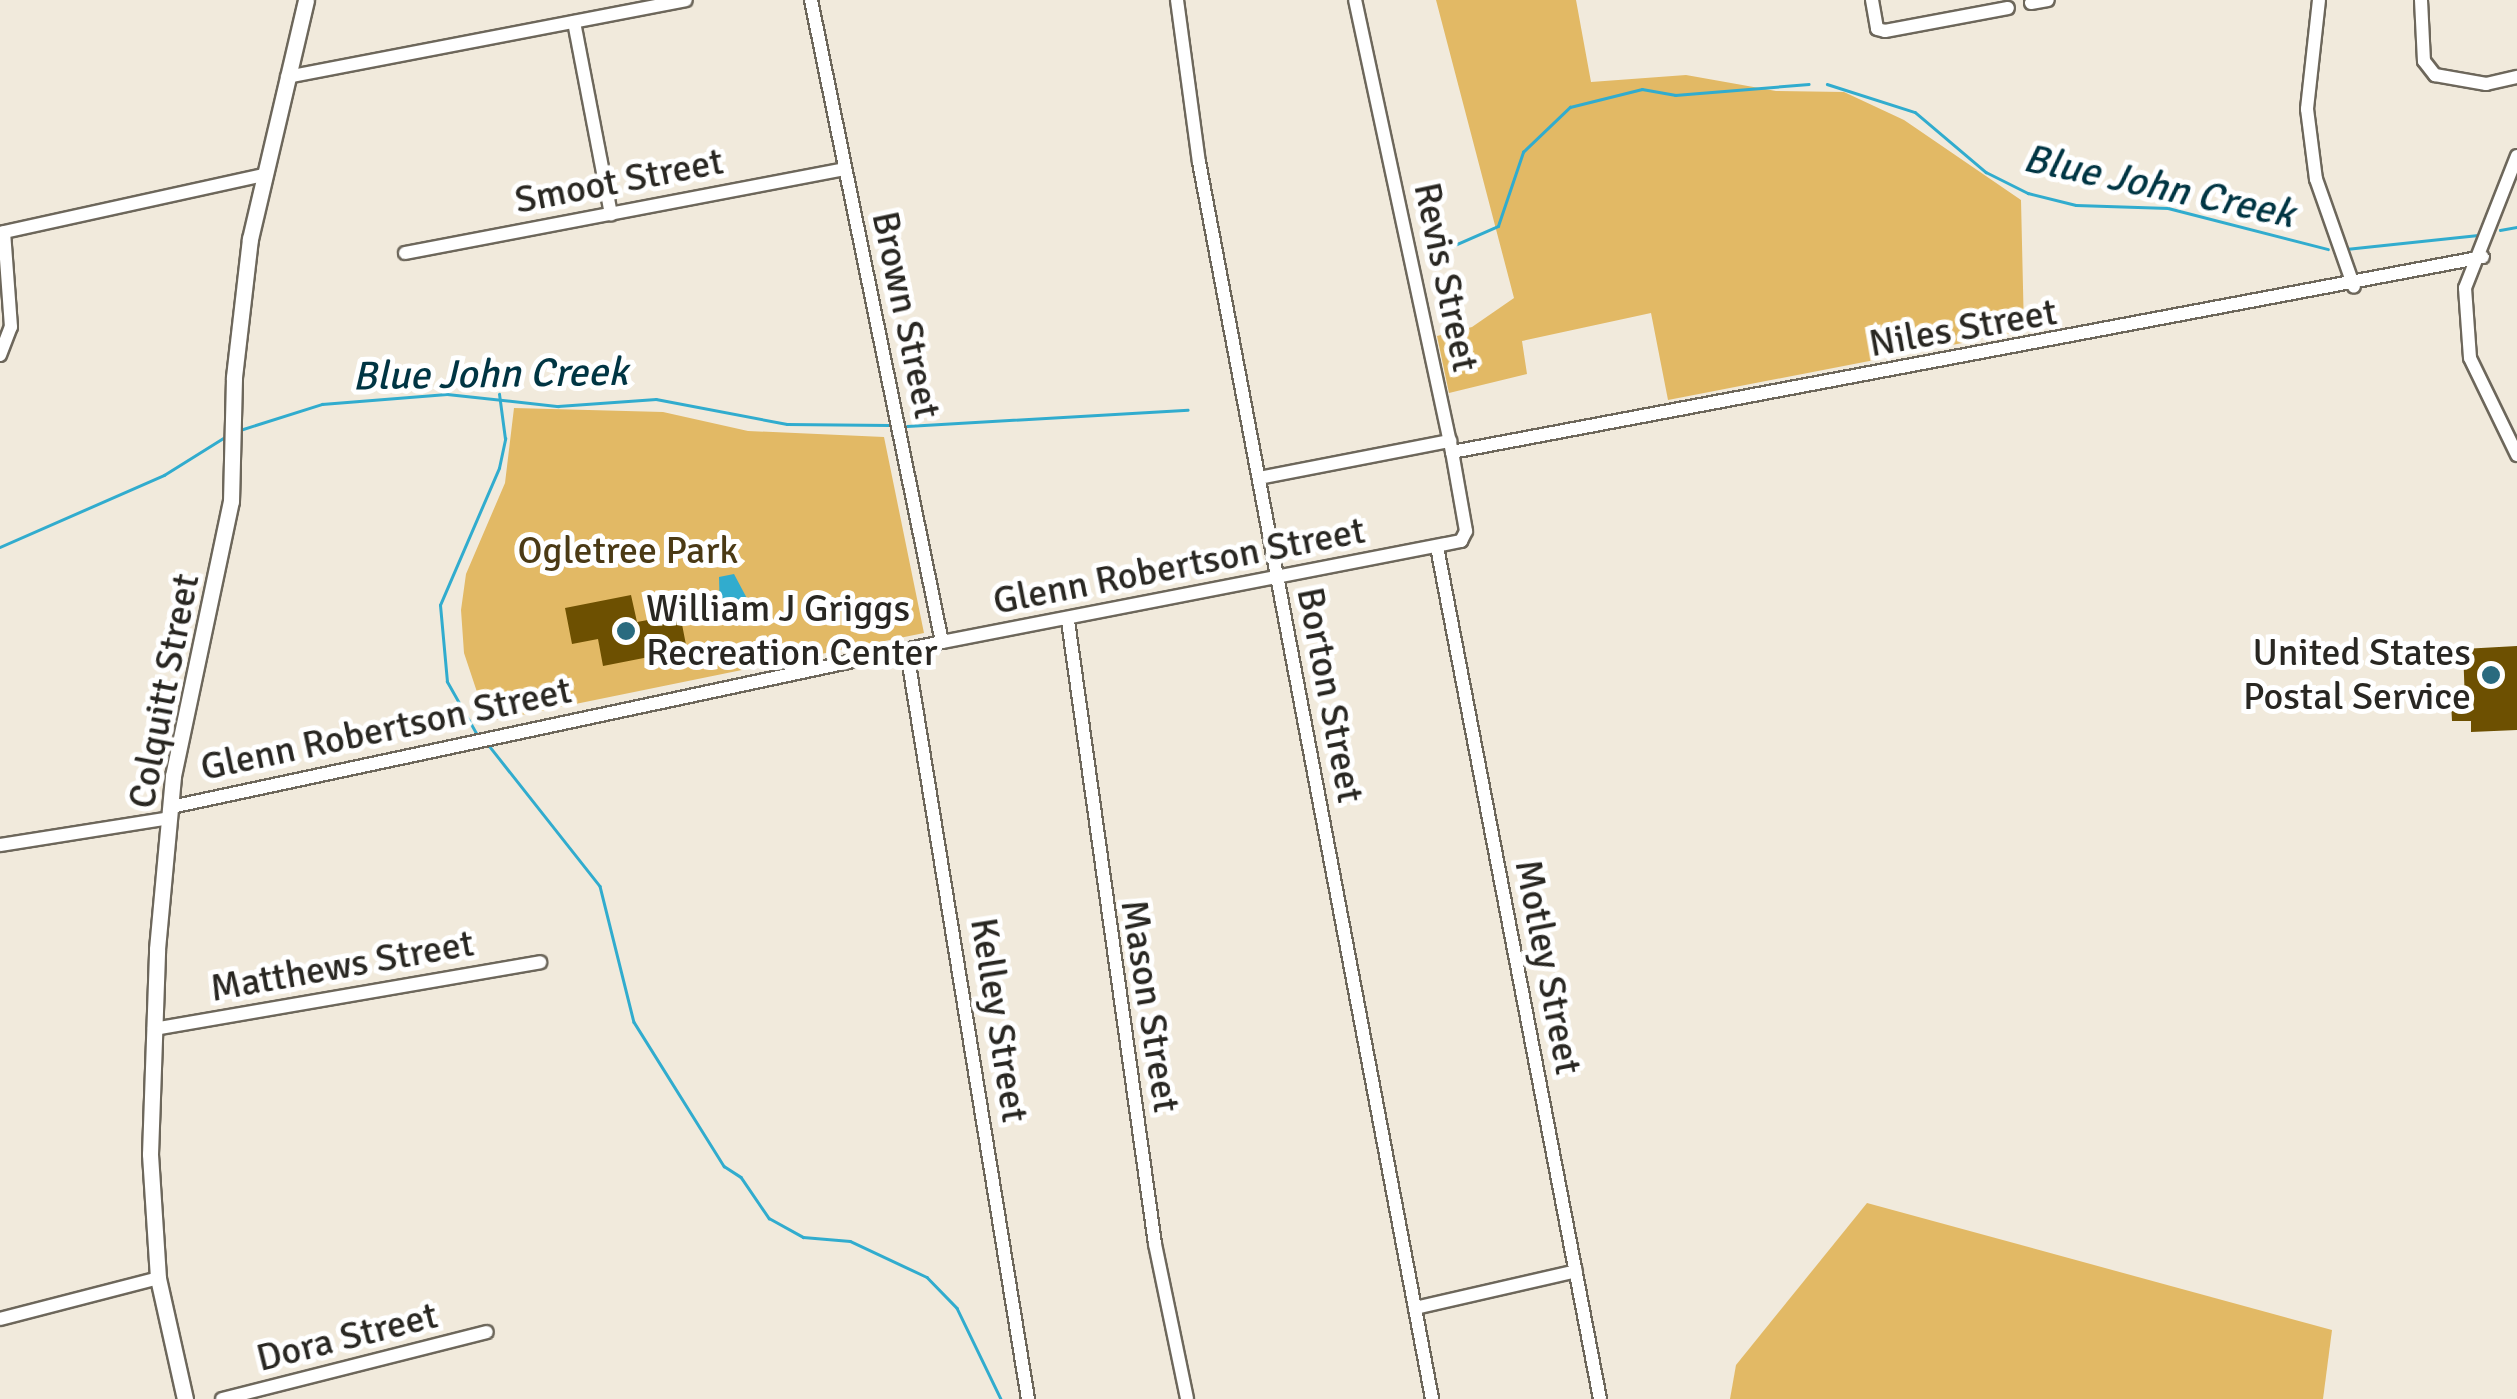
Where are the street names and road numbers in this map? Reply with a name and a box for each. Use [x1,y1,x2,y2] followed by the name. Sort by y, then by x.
[511,138,727,224] street label: Smoot Street
[1404,178,1488,376] street label: Revis Street
[862,207,950,423] street label: Brown Street
[1866,289,2060,367] street label: Niles Street
[989,508,1369,624] street label: Glenn Robertson Street
[119,570,209,812] street label: Colquitt Street
[1287,583,1373,807] street label: Borton Street
[197,667,575,791] street label: Glenn Robertson Street
[1505,856,1591,1078] street label: Motley Street
[1111,897,1189,1115] street label: Mason Street
[960,915,1038,1125] street label: Kelley Street
[207,920,477,1012] street label: Matthews Street
[252,1293,442,1381] street label: Dora Street

